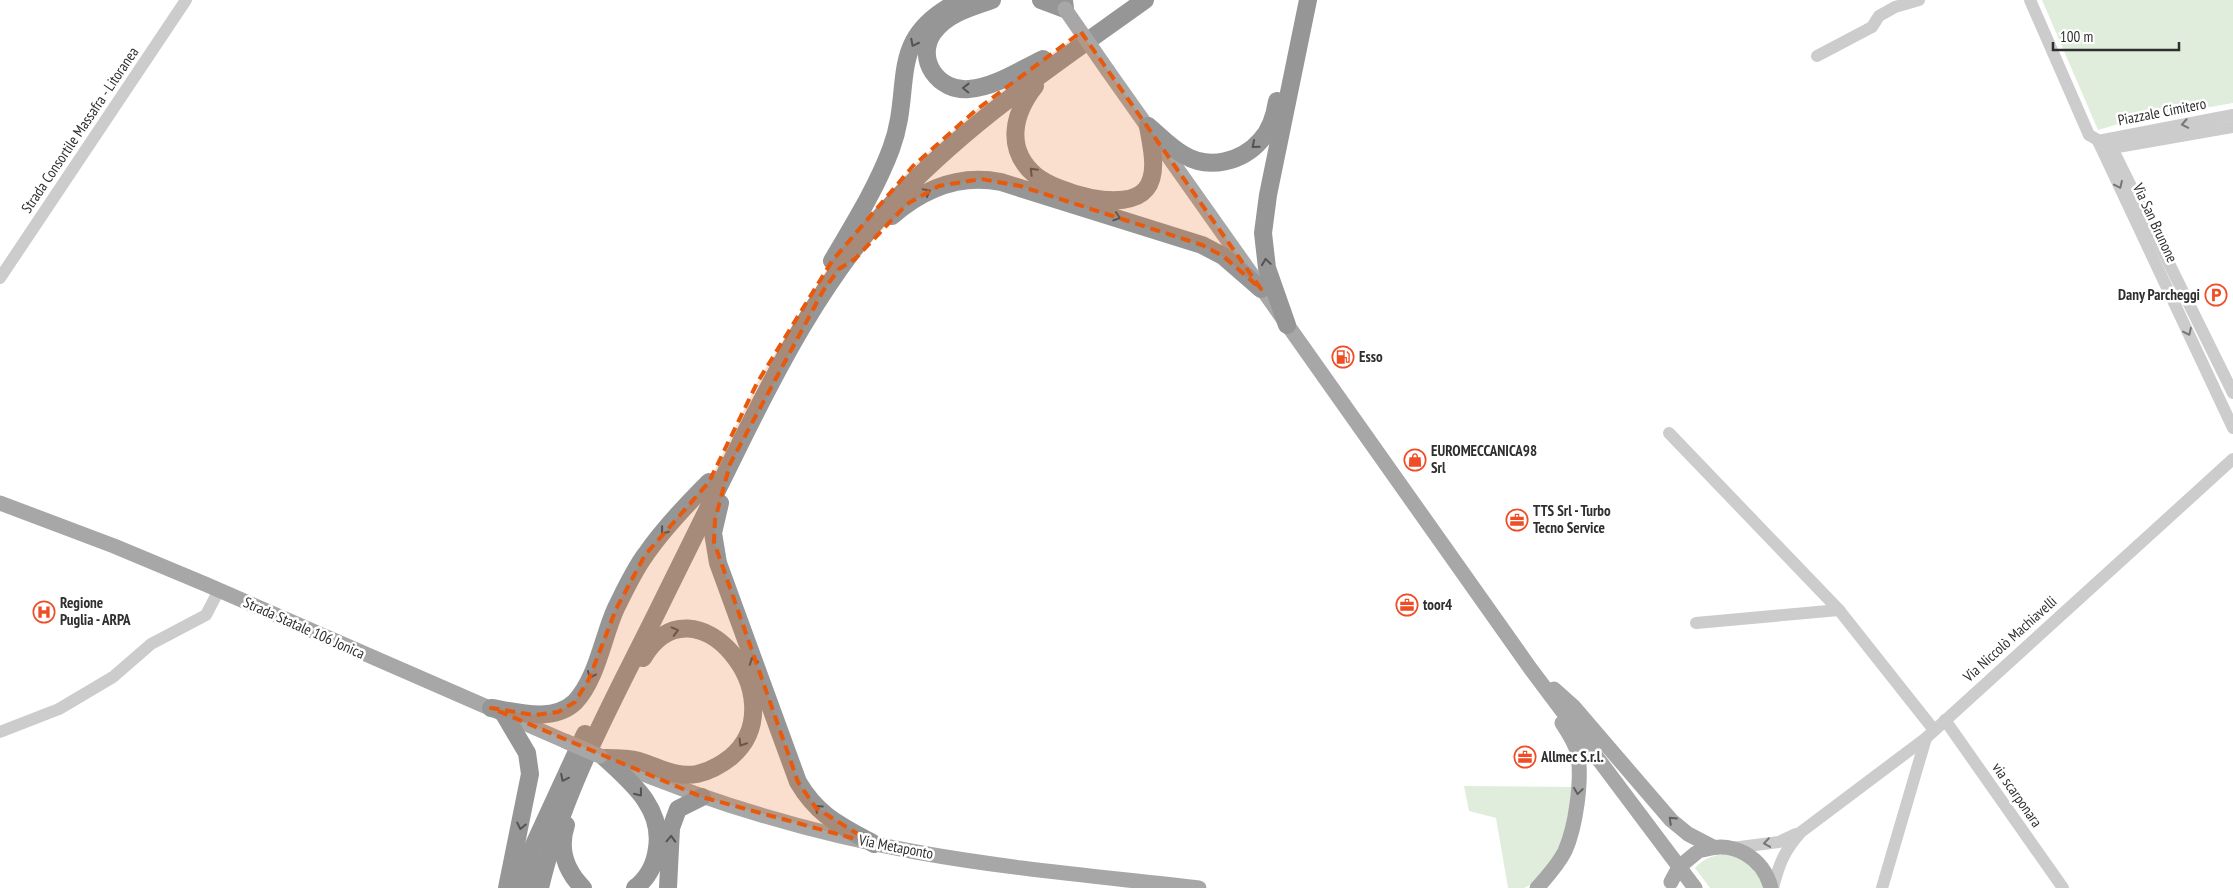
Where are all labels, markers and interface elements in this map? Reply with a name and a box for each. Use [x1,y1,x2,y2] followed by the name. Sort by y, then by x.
[2053,20,2179,52] scale bar
[2060,27,2093,46] text: 100 m
[910,37,920,46] one-way arrow
[17,43,142,216] street label: Strada Consortile Massafra - Litoranea
[961,83,969,93] one-way arrow
[2116,94,2208,129] street label: Piazzale Cimitero
[2181,118,2189,128] one-way arrow
[1252,140,1261,148] one-way arrow
[1030,168,1039,177] one-way arrow
[2128,179,2182,265] street label: Via San Brunone
[2113,180,2123,189] one-way arrow
[922,188,931,198] one-way arrow
[1112,212,1121,222] one-way arrow
[1262,258,1272,267] one-way arrow
[2204,283,2228,307] parking icon: Dany Parcheggi
[2118,285,2200,304] place label: Dany Parcheggi
[2182,327,2192,336] one-way arrow
[1331,345,1355,369] fuel station icon: Esso
[1359,347,1383,366] place label: Esso
[1431,441,1537,477] place label: EUROMECCANICA98 Srl
[1403,448,1427,472] shop icon: EUROMECCANICA98 Srl
[1533,501,1611,537] place label: TTS Srl - Turbo Tecno Service
[1505,508,1529,532] office icon: TTS Srl - Turbo Tecno Service
[661,525,669,534] one-way arrow
[241,592,368,663] street label: Strada Statale 106 Jonica
[1958,592,2060,686] street label: Via Niccolò Machiavelli
[60,593,131,629] place label: Regione Puglia - ARPA
[1395,593,1419,617] office icon: toor4
[1423,595,1452,614] place label: toor4
[32,600,56,624] hospital icon: Regione Puglia - ARPA
[671,626,680,637] one-way arrow
[749,657,759,666] one-way arrow
[586,670,597,679] one-way arrow
[739,738,749,747] one-way arrow
[1513,745,1537,769] office icon: Allmec S.r.l.
[1540,747,1604,766] place label: Allmec S.r.l.
[1988,759,2047,831] street label: via scarponara
[560,772,570,781] one-way arrow
[634,787,642,796] one-way arrow
[1573,788,1584,796] one-way arrow
[814,805,823,814] one-way arrow
[1669,817,1678,826] one-way arrow
[516,821,526,830] one-way arrow
[856,830,935,863] street label: Via Metaponto
[666,835,676,843] one-way arrow
[1763,837,1771,848] one-way arrow

